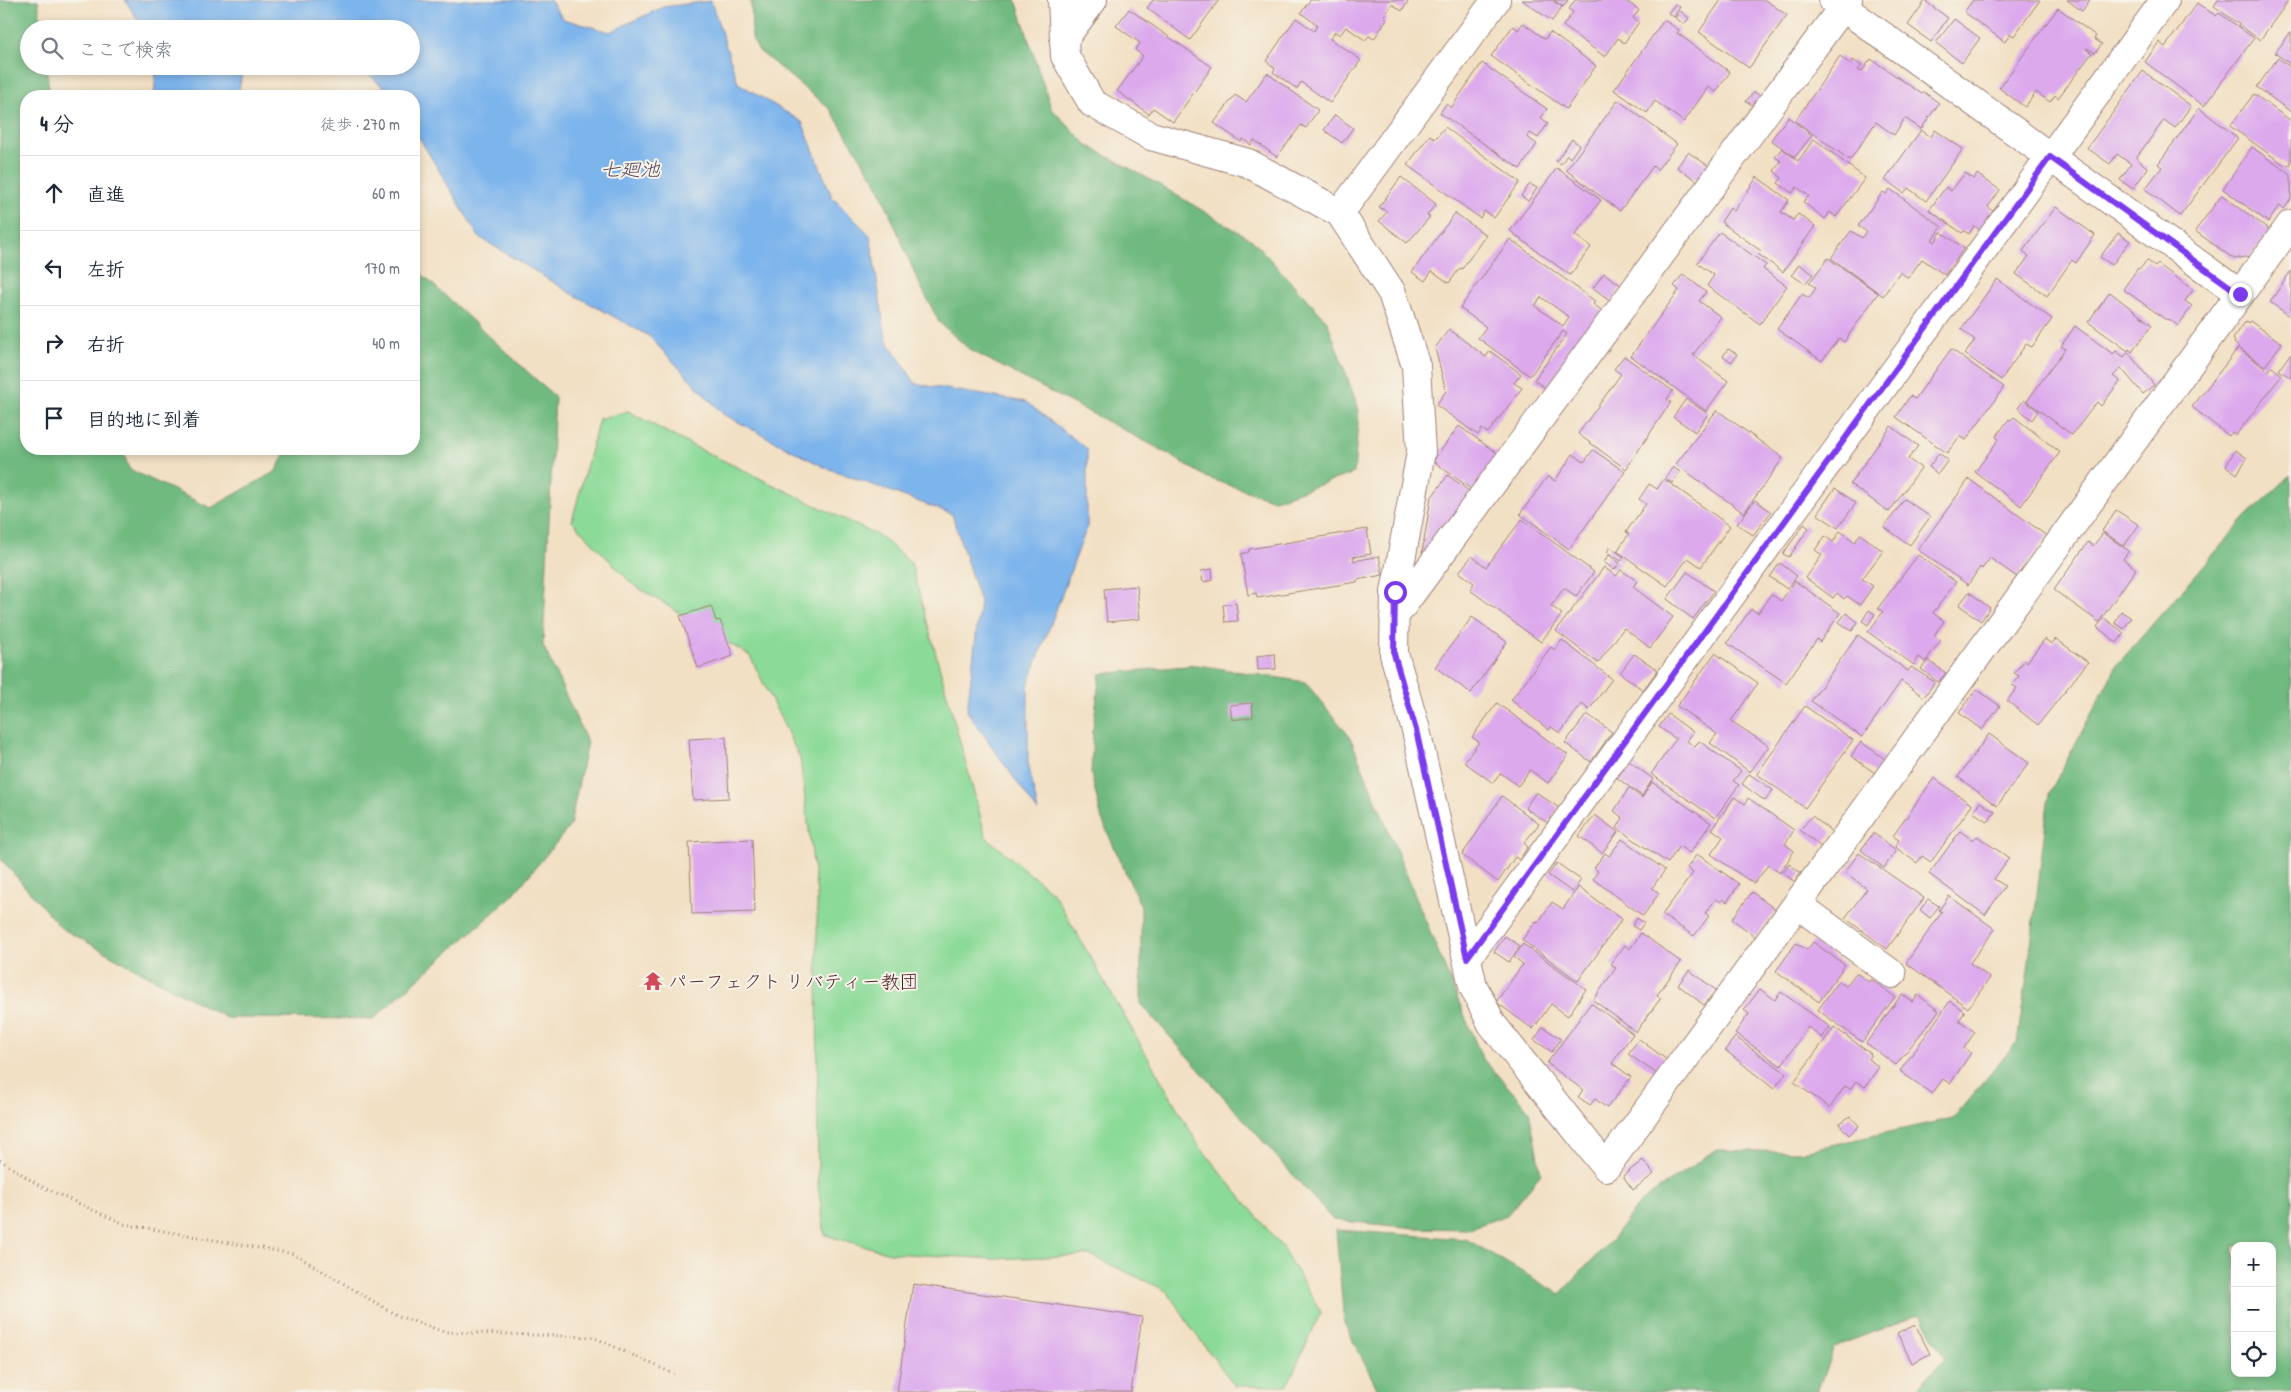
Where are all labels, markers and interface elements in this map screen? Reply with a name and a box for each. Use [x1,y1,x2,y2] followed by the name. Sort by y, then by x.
[20,20,420,75] search box
[38,34,66,62] icon: search
[78,36,173,62] text: ここで検索
[40,109,74,138] text: 4 分
[320,113,400,135] text: 徒歩 · 270 m
[600,155,661,182] water label: 七廻池
[40,179,68,207] icon: ahead
[87,181,125,207] text: 直進
[372,182,400,204] text: 60 m
[40,254,68,282] icon: left
[87,256,125,282] text: 左折
[365,257,400,279] text: 170 m
[2229,283,2252,306] route end
[40,329,68,357] icon: right
[87,331,125,357] text: 右折
[372,332,400,354] text: 40 m
[40,404,68,432] icon: arrive
[87,406,201,432] text: 目的地に到着
[1384,581,1407,604] route start
[668,968,919,994] place label: パーフェクト リバティー教団
[642,970,664,992] temple icon: パーフェクト リバティー教団
[2231,1242,2276,1377] map controls
[2231,1242,2276,1287] button: +
[2231,1287,2276,1332] button: −
[2231,1332,2276,1377] button: locate

